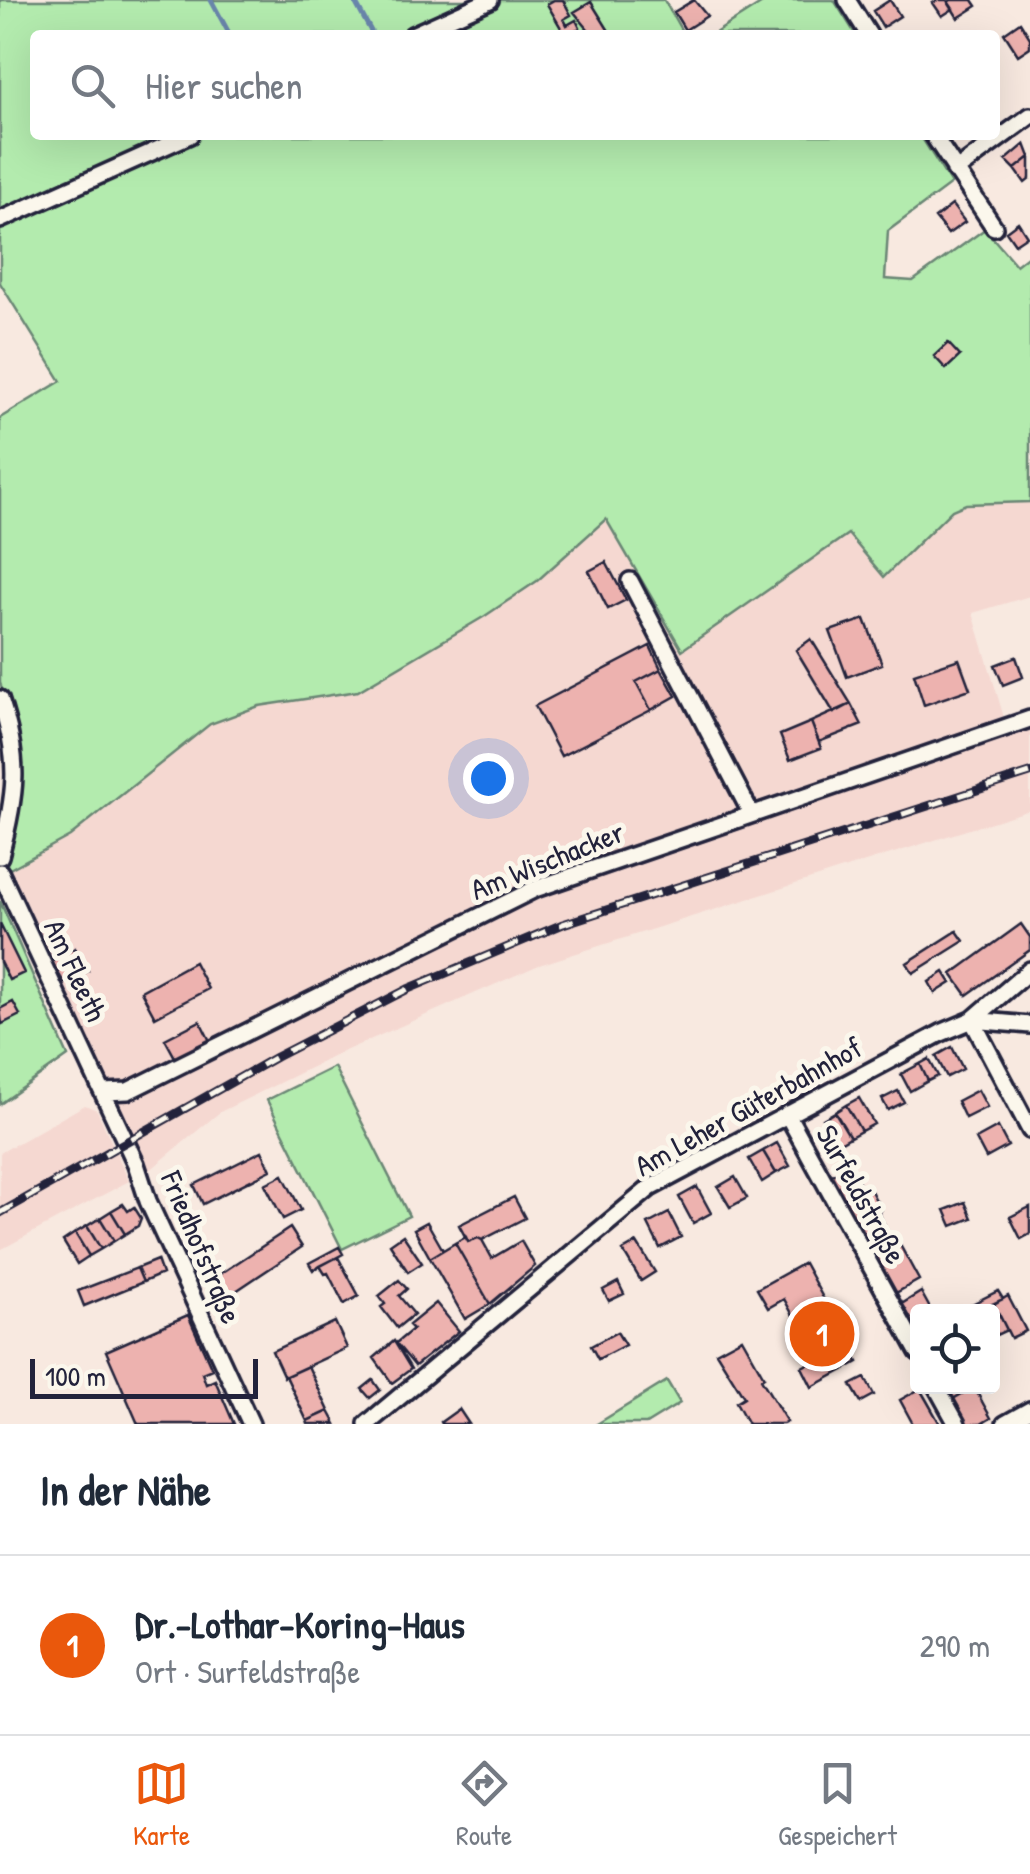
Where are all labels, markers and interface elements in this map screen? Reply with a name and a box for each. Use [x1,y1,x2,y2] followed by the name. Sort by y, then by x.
[30,30,1000,140] search box
[65,58,120,113] icon: search
[145,59,303,111] text: Hier suchen
[463,753,514,804] your location
[464,811,630,909] street label: Am Wischacker
[35,913,117,1027] street label: Am Fleeth
[627,1027,869,1185] street label: Am Leher Güterbahnhof
[807,1118,917,1271] street label: Surfeldstraße
[152,1164,252,1329] street label: Friedhofstraße
[790,1296,854,1372] pin: 1
[910,1304,1000,1394] map controls
[910,1304,1000,1394] button: locate
[30,1354,258,1398] scale bar
[45,1357,106,1395] text: 100 m
[40,1461,211,1518] text: In der Nähe
[135,1598,465,1650] text: Dr.-Lothar-Koring-Haus
[67,1624,78,1667] text: 1
[920,1624,990,1667] text: 290 m
[135,1650,360,1693] text: Ort · Surfeldstraße
[133,1756,190,1854] tab: Karte
[456,1756,512,1854] tab: Route
[778,1756,897,1854] tab: Gespeichert

